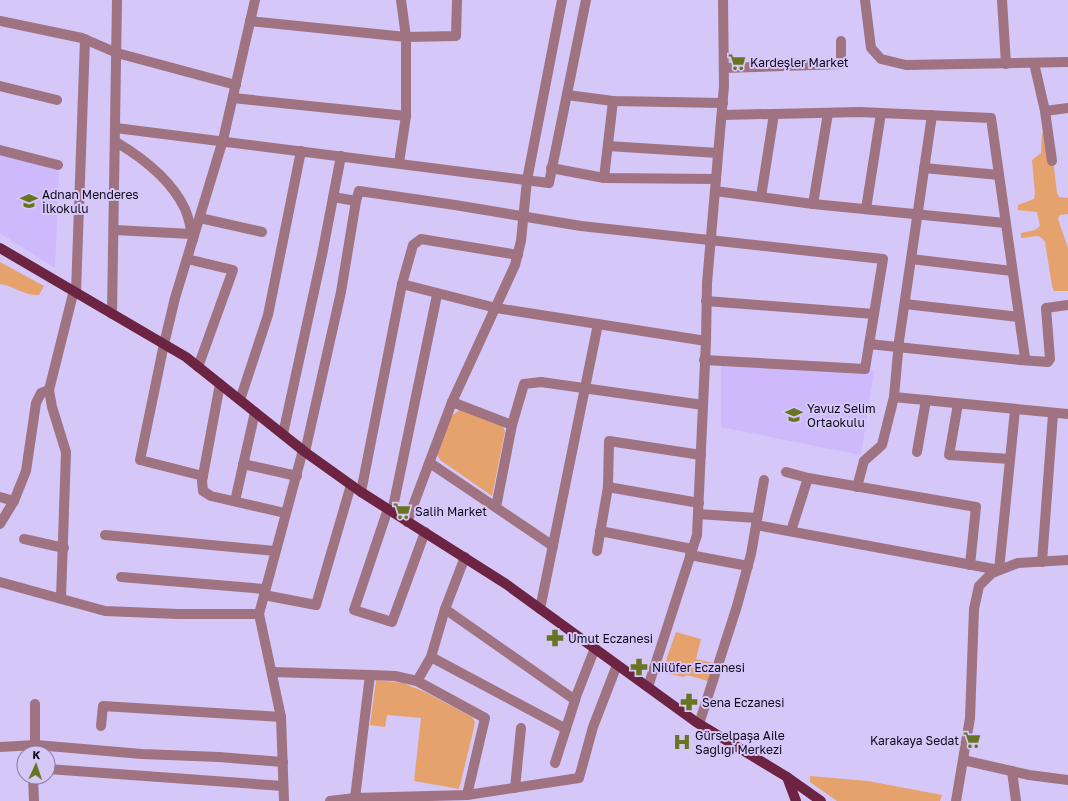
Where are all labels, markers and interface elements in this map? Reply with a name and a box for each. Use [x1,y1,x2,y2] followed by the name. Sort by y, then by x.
[727,52,747,72] supermarket icon: Kardeşler Market
[750,55,849,70] place label: Kardeşler Market
[42,187,139,216] place label: Adnan Menderes İlkokulu
[19,191,39,211] school or university icon: Adnan Menderes İlkokulu
[807,401,876,430] place label: Yavuz Selim Ortaokulu
[784,405,804,425] school or university icon: Yavuz Selim Ortaokulu
[392,501,412,521] supermarket icon: Salih Market
[415,504,487,519] place label: Salih Market
[545,628,565,648] pharmacy icon: Umut Eczanesi
[568,631,653,646] place label: Umut Eczanesi
[629,657,649,677] pharmacy icon: Nilüfer Eczanesi
[652,660,745,675] place label: Nilüfer Eczanesi
[679,692,699,712] pharmacy icon: Sena Eczanesi
[702,695,784,710] place label: Sena Eczanesi
[695,728,785,757] place label: Gürselpaşa Aile Sağlığı Merkezi
[962,730,982,750] supermarket icon: Karakaya Sedat
[672,732,692,752] hospital icon: Gürselpaşa Aile Sağlığı Merkezi
[870,733,959,748] place label: Karakaya Sedat
[16,745,56,785] north arrow
[32,748,41,761] text: K

